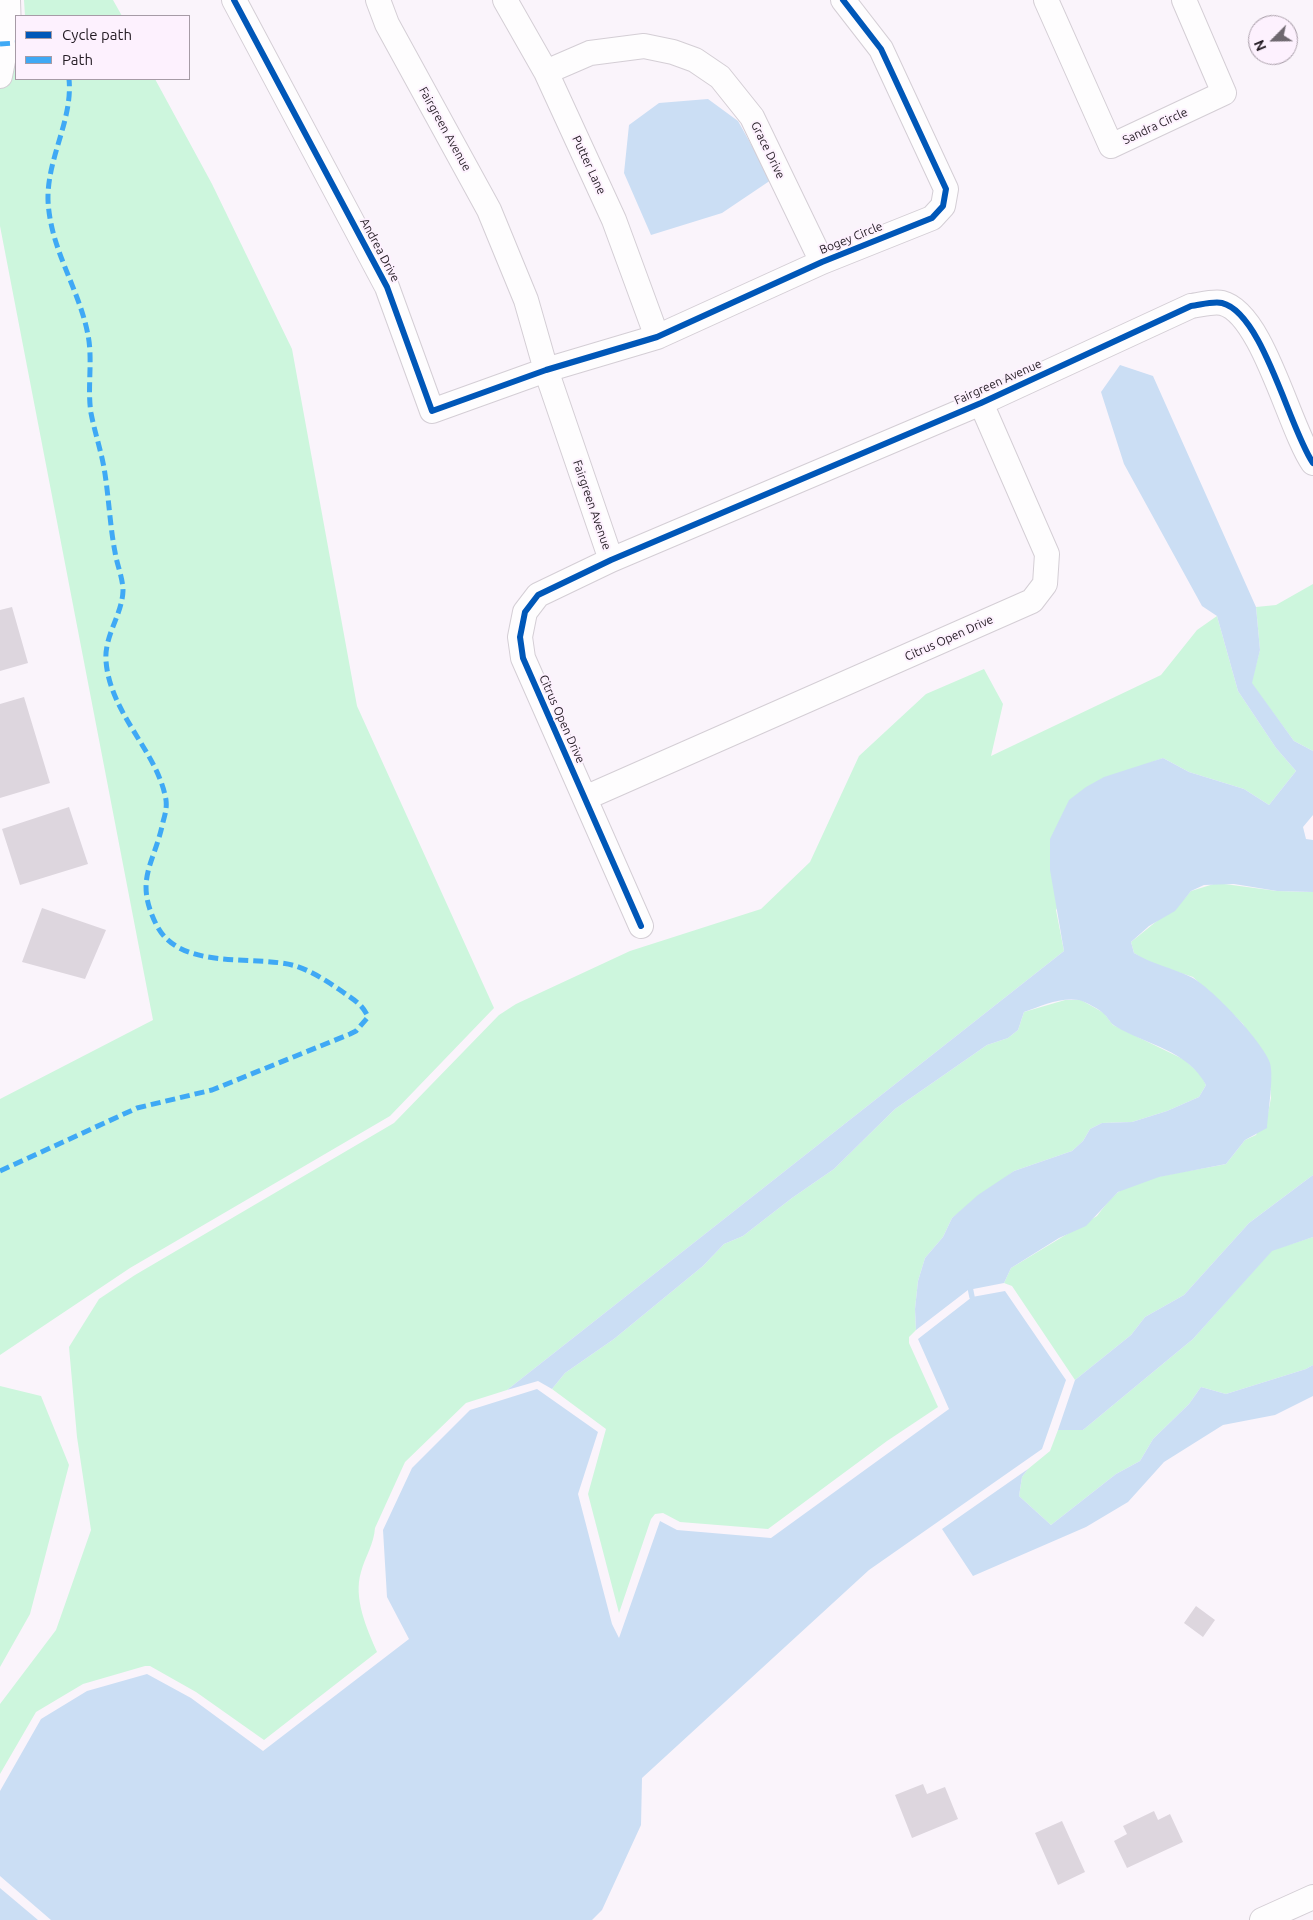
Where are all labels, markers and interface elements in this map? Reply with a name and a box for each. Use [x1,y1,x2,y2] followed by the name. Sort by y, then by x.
[15,15,190,80] legend
[1248,15,1298,65] north arrow
[62,26,132,43] text: Cycle path
[1251,38,1270,53] text: N
[62,51,93,68] text: Path
[416,84,474,174] street label: Fairgreen Avenue
[1120,105,1190,147] street label: Sandra Circle
[748,119,788,181] street label: Grace Drive
[569,133,609,197] street label: Putter Lane
[357,216,403,284] street label: Andrea Drive
[817,219,885,257] street label: Bogey Circle
[952,356,1044,408] street label: Fairgreen Avenue
[570,458,614,552] street label: Fairgreen Avenue
[903,612,995,664] street label: Citrus Open Drive
[536,673,588,765] street label: Citrus Open Drive

